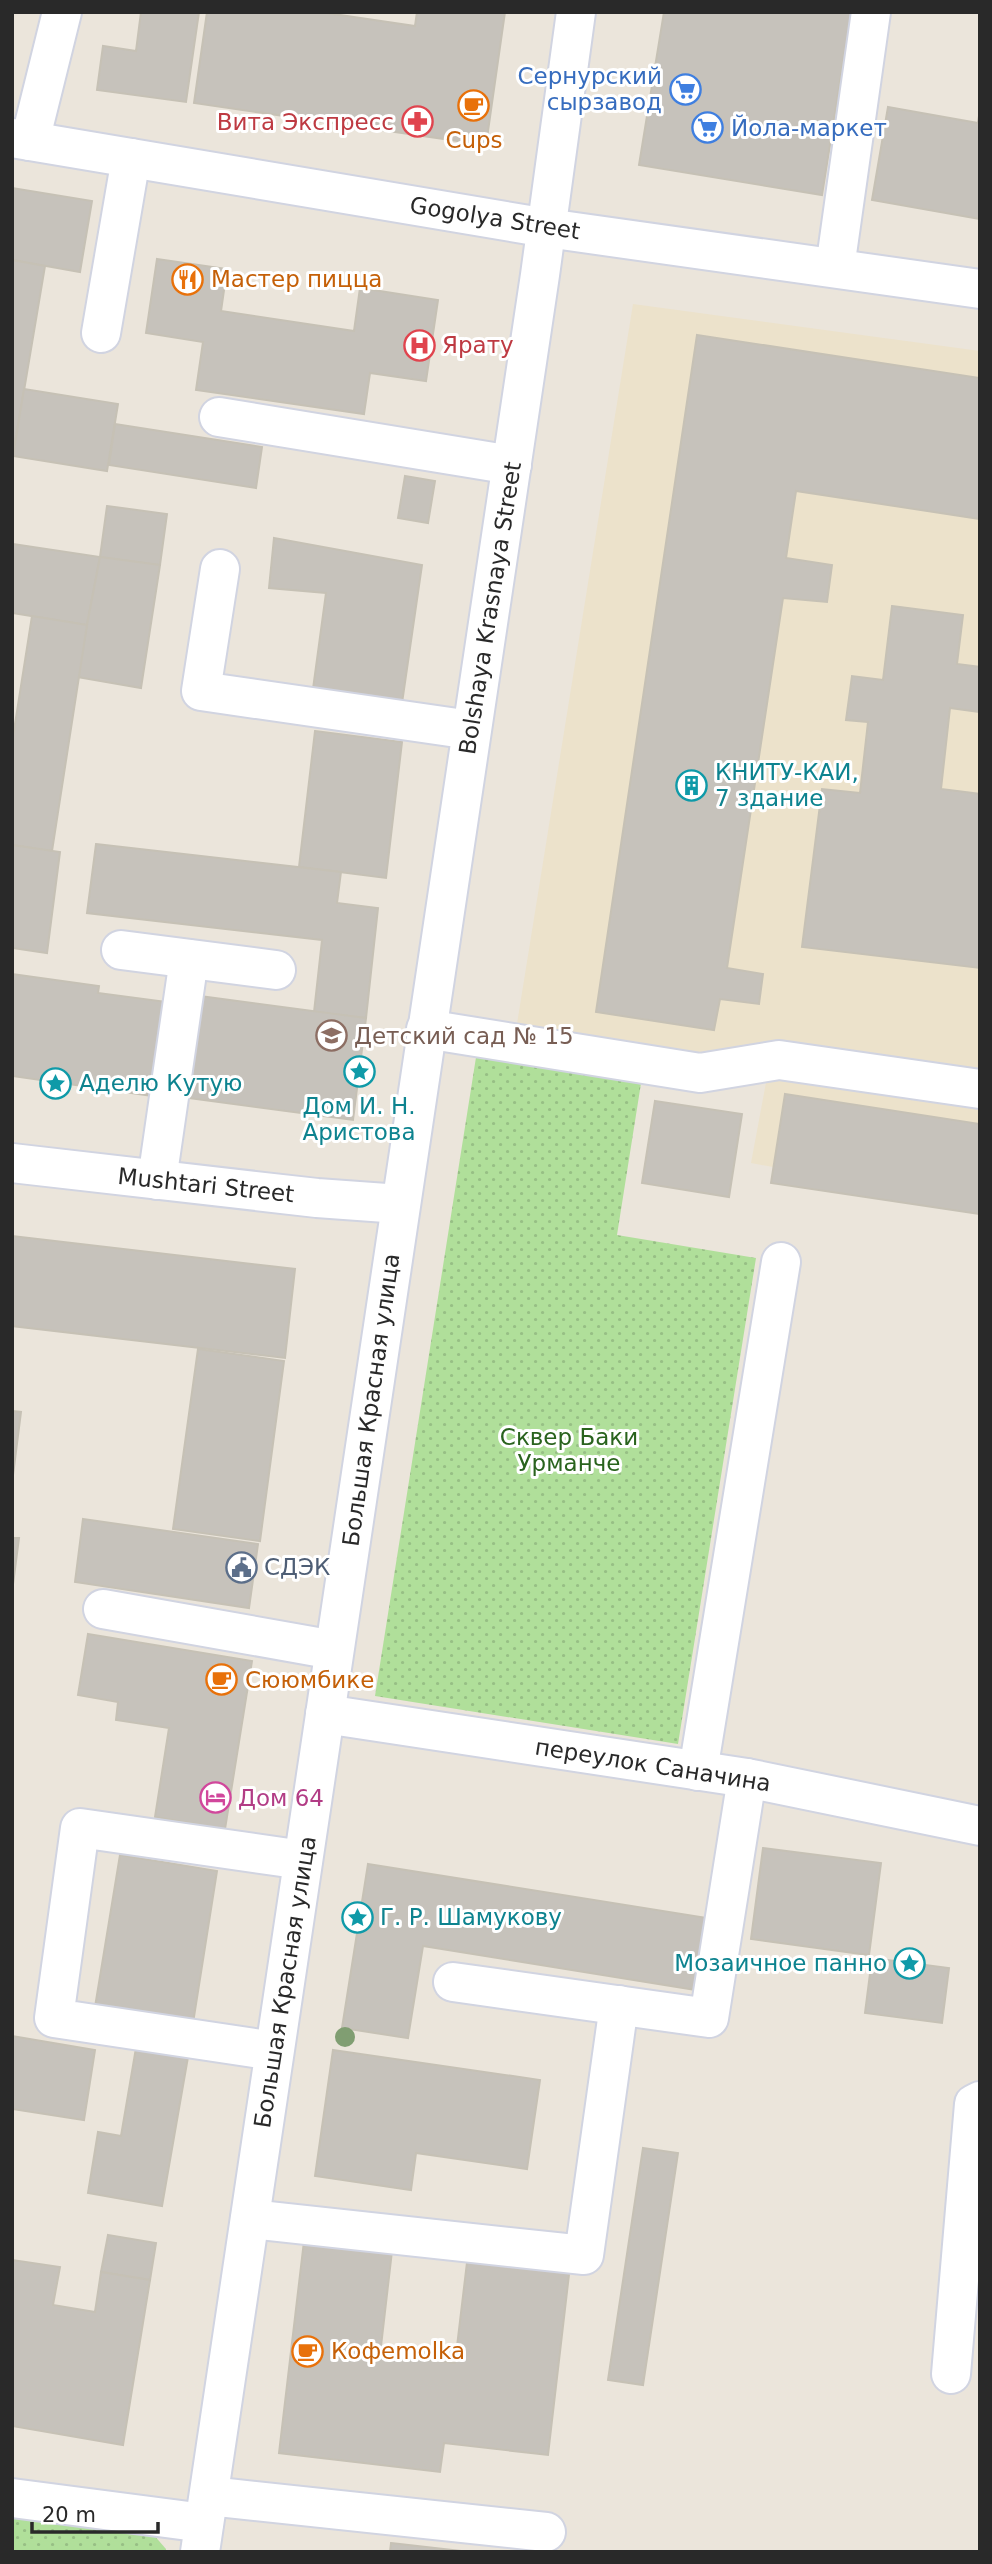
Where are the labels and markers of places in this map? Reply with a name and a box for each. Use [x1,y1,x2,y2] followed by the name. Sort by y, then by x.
[518,63,662,115] place label: Сернурский сырзавод
[668,72,702,106] supermarket icon: Сернурский сырзавод
[457,89,491,123] cafe icon: Cups
[400,105,434,139] pharmacy icon: Вита Экспресс
[217,109,394,135] place label: Вита Экспресс
[691,111,725,145] supermarket icon: Йола-маркет
[731,114,887,141] place label: Йола-маркет
[445,127,503,153] place label: Cups
[171,262,205,296] restaurant icon: Мастер пицца
[211,266,382,292] place label: Мастер пицца
[402,328,436,362] hospital icon: Ярату
[442,332,514,358] place label: Ярату
[715,759,859,811] place label: КНИТУ-КАИ, 7 здание
[675,768,709,802] building icon: КНИТУ-КАИ, 7 здание
[314,1019,348,1053] school or university icon: Детский сад № 15
[354,1023,574,1049] place label: Детский сад № 15
[342,1055,376,1089] place icon: Дом И. Н. Аристова
[39,1066,73,1100] place icon: Аделю Кутую
[79,1070,242,1096] place label: Аделю Кутую
[302,1093,416,1145] place label: Дом И. Н. Аристова
[224,1550,258,1584] public building icon: СДЭК
[264,1554,330,1580] place label: СДЭК
[205,1663,239,1697] cafe icon: Сююмбике
[245,1667,374,1693] place label: Сююмбике
[198,1781,232,1815] hotel icon: Дом 64
[238,1785,324,1811] place label: Дом 64
[340,1900,374,1934] place icon: Г. Р. Шамукову
[380,1904,562,1930] place label: Г. Р. Шамукову
[893,1946,927,1980] place icon: Мозаичное панно
[674,1950,887,1976] place label: Мозаичное панно
[291,2334,325,2368] cafe icon: Кофеmolka
[331,2338,465,2364] place label: Кофеmolka

